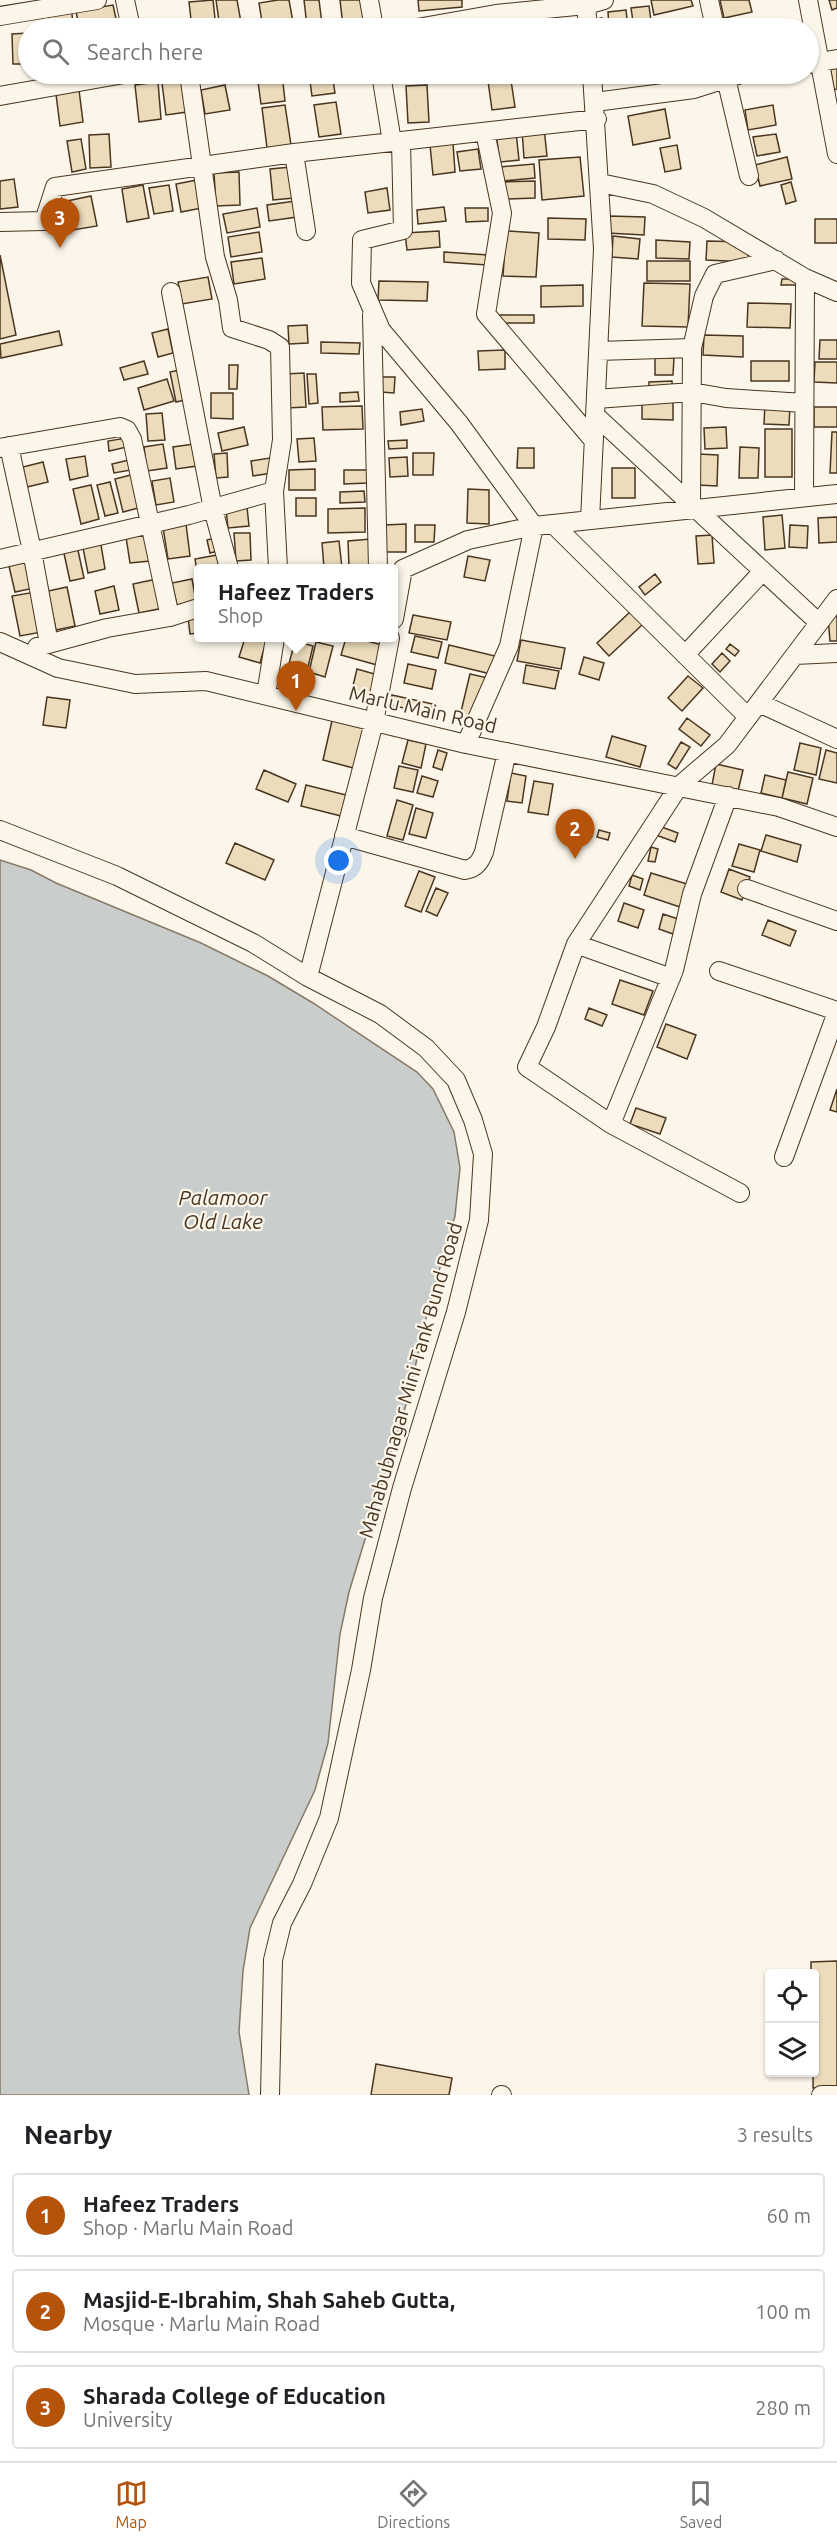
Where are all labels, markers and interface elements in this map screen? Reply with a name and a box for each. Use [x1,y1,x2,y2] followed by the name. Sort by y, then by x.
[18,18,819,84] search box
[39,35,72,68] icon: search
[87,39,203,64] text: Search here
[40,198,80,248] pin: 3
[194,564,398,642] popup
[218,579,374,604] text: Hafeez Traders
[218,604,263,627] text: Shop
[276,662,316,711] pin: 1
[347,681,499,737] street label: Marlu Main Road
[556,810,594,859] pin: 2
[324,846,353,875] your location
[179,1185,268,1233] water label: Palamoor Old Lake
[354,1219,466,1541] street label: Mahabubnagar Mini Tank Bund Road
[765,1969,819,2077] map controls
[765,1969,819,2023] button: locate
[765,2023,819,2077] button: layers
[24,2120,112,2149] text: Nearby
[737,2123,813,2146] text: 3 results
[83,2191,239,2216] text: Hafeez Traders
[40,2204,51,2227] text: 1
[767,2204,811,2227] text: 60 m
[83,2216,293,2239] text: Shop · Marlu Main Road
[83,2287,455,2312] text: Masjid-E-Ibrahim, Shah Saheb Gutta,
[40,2300,51,2323] text: 2
[755,2300,811,2323] text: 100 m
[83,2312,320,2335] text: Mosque · Marlu Main Road
[83,2383,386,2408] text: Sharada College of Education
[40,2396,51,2419] text: 3
[755,2396,811,2419] text: 280 m
[83,2408,172,2431] text: University
[115,2477,148,2531] tab: Map
[377,2477,450,2531] tab: Directions
[680,2477,722,2531] tab: Saved

